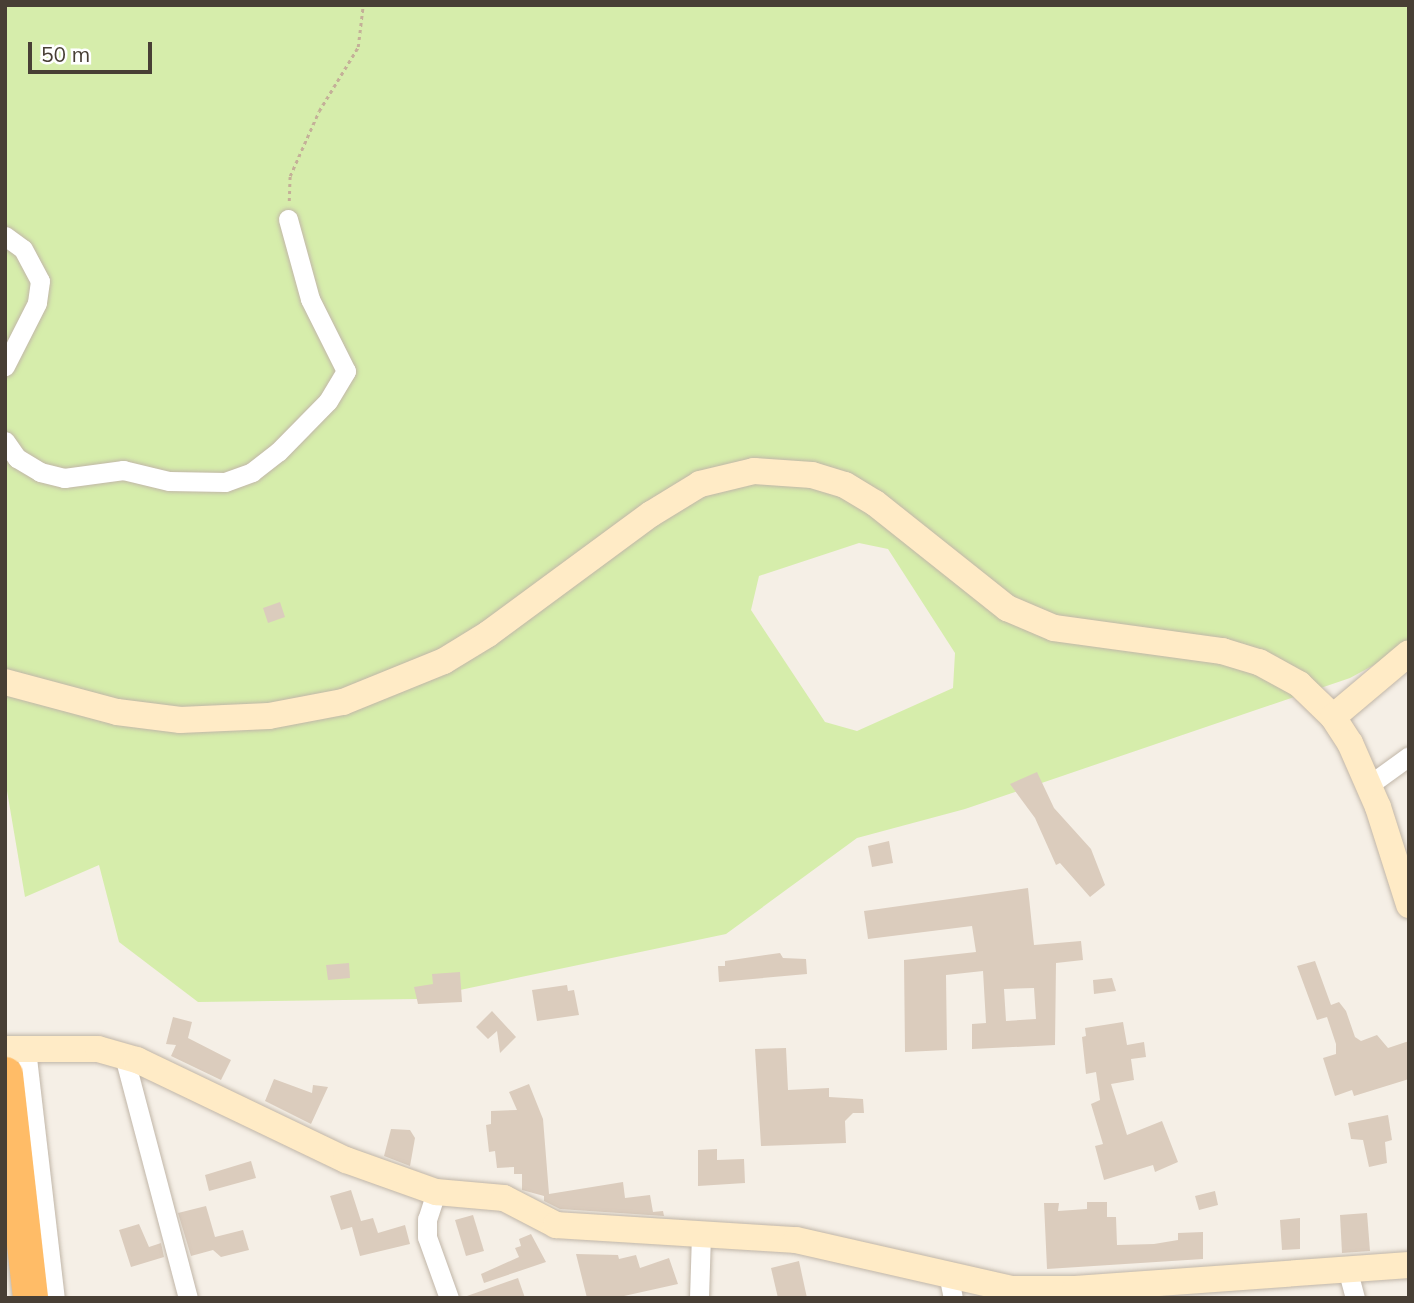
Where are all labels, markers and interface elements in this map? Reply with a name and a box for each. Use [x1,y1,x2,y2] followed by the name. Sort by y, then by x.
[32,28,156,72] scale bar
[41,41,90,67] text: 50 m

